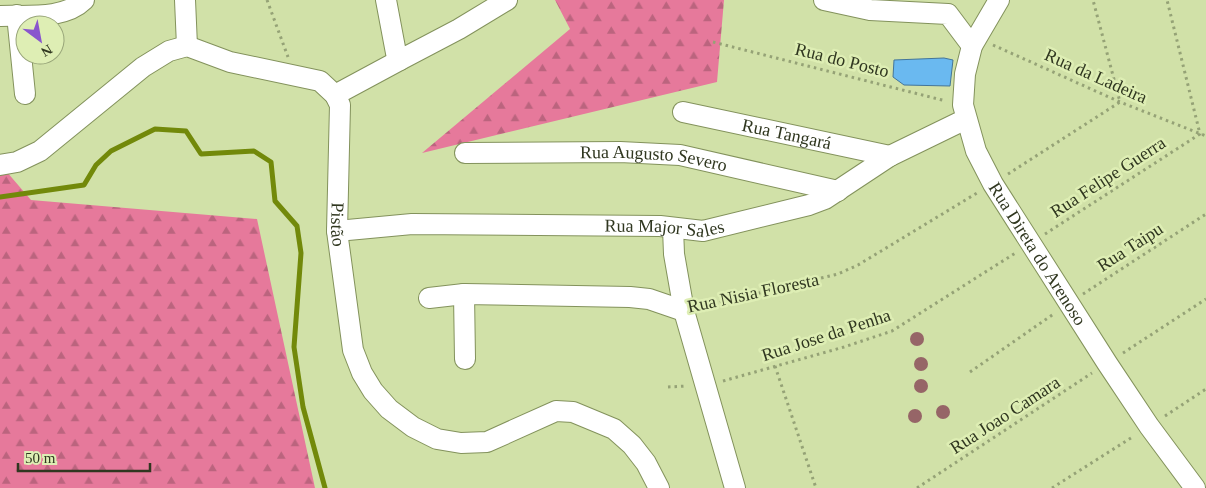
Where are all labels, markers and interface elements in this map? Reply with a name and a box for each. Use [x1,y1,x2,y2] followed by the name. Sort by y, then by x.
[15,15,65,65] north arrow
[793,39,891,81] street label: Rua do Posto
[38,42,55,60] text: N
[1042,45,1150,107] street label: Rua da Ladeira
[740,115,833,153] street label: Rua Tangará
[1047,132,1169,222] street label: Rua Felipe Guerra
[580,142,729,175] street label: Rua Augusto Severo
[985,179,1090,329] street label: Rua Direta do Arenoso
[327,202,349,248] street label: Pistão
[605,216,726,241] street label: Rua Major Sales
[1094,218,1166,276] street label: Rua Taipu
[685,269,821,317] street label: Rua Nisia Floresta
[759,305,893,365] street label: Rua Jose da Penha
[946,372,1064,458] street label: Rua Joao Camara
[18,440,150,472] scale bar
[25,450,56,466] text: 50 m

